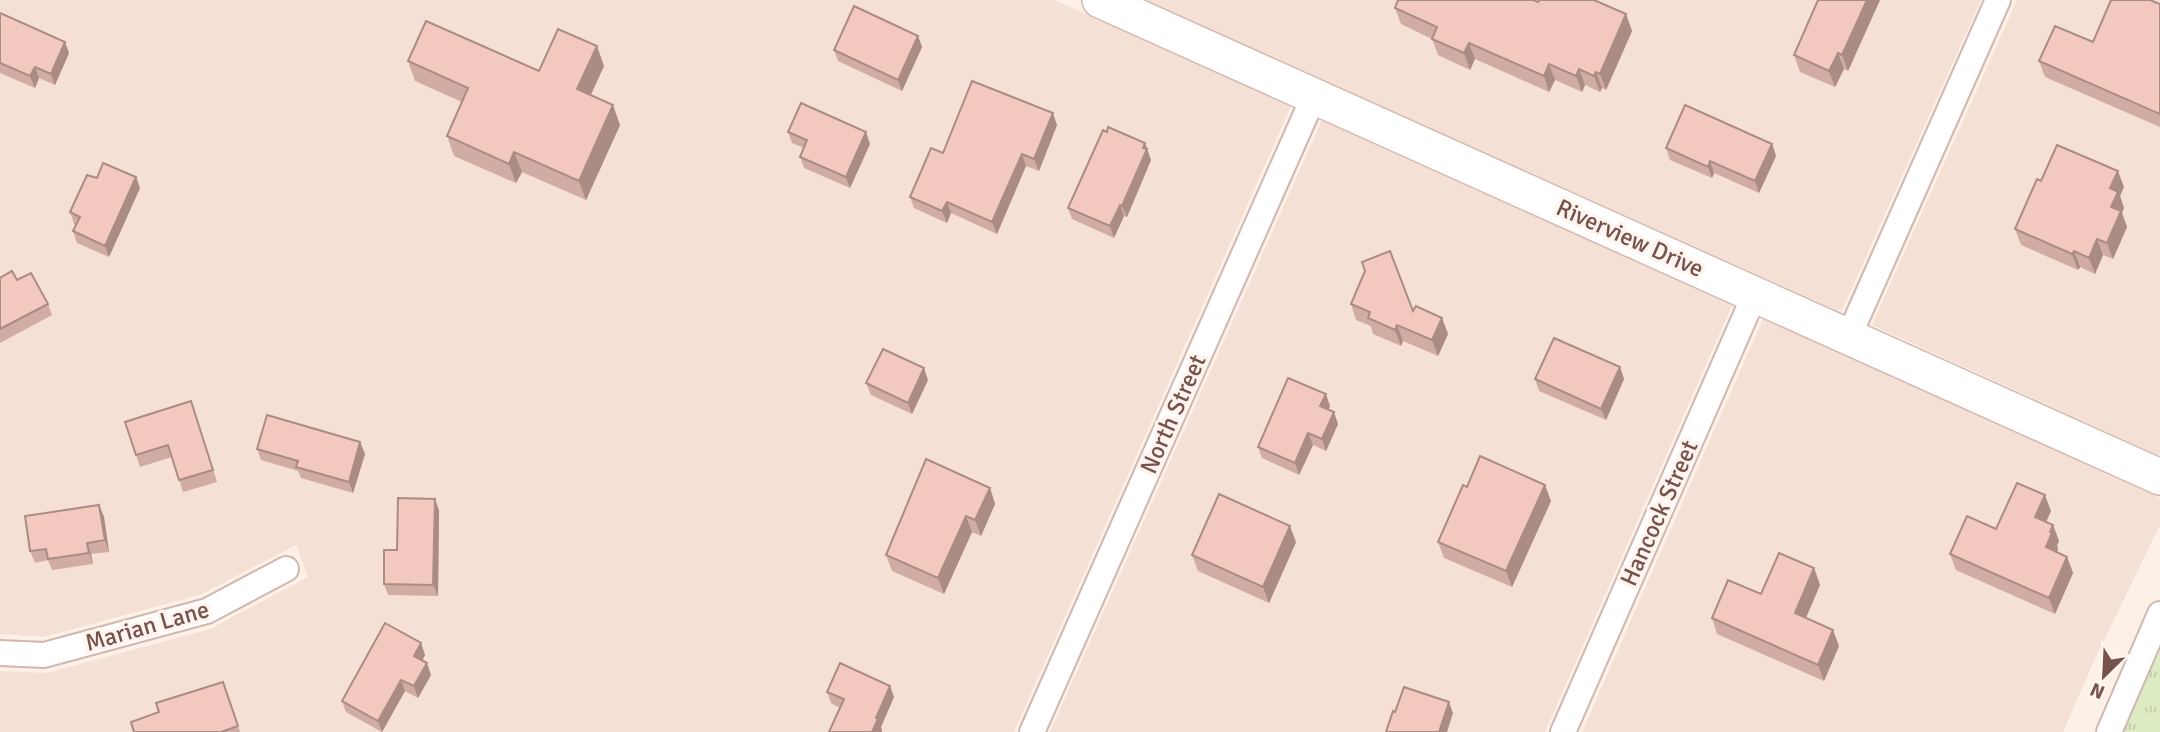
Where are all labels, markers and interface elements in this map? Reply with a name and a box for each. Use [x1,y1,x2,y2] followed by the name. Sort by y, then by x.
[1552,192,1708,284] street label: Riverview Drive
[1133,350,1213,478] street label: North Street
[1614,436,1704,590] street label: Hancock Street
[82,594,212,658] street label: Marian Lane
[2069,641,2139,711] north arrow
[2087,677,2108,704] text: N

